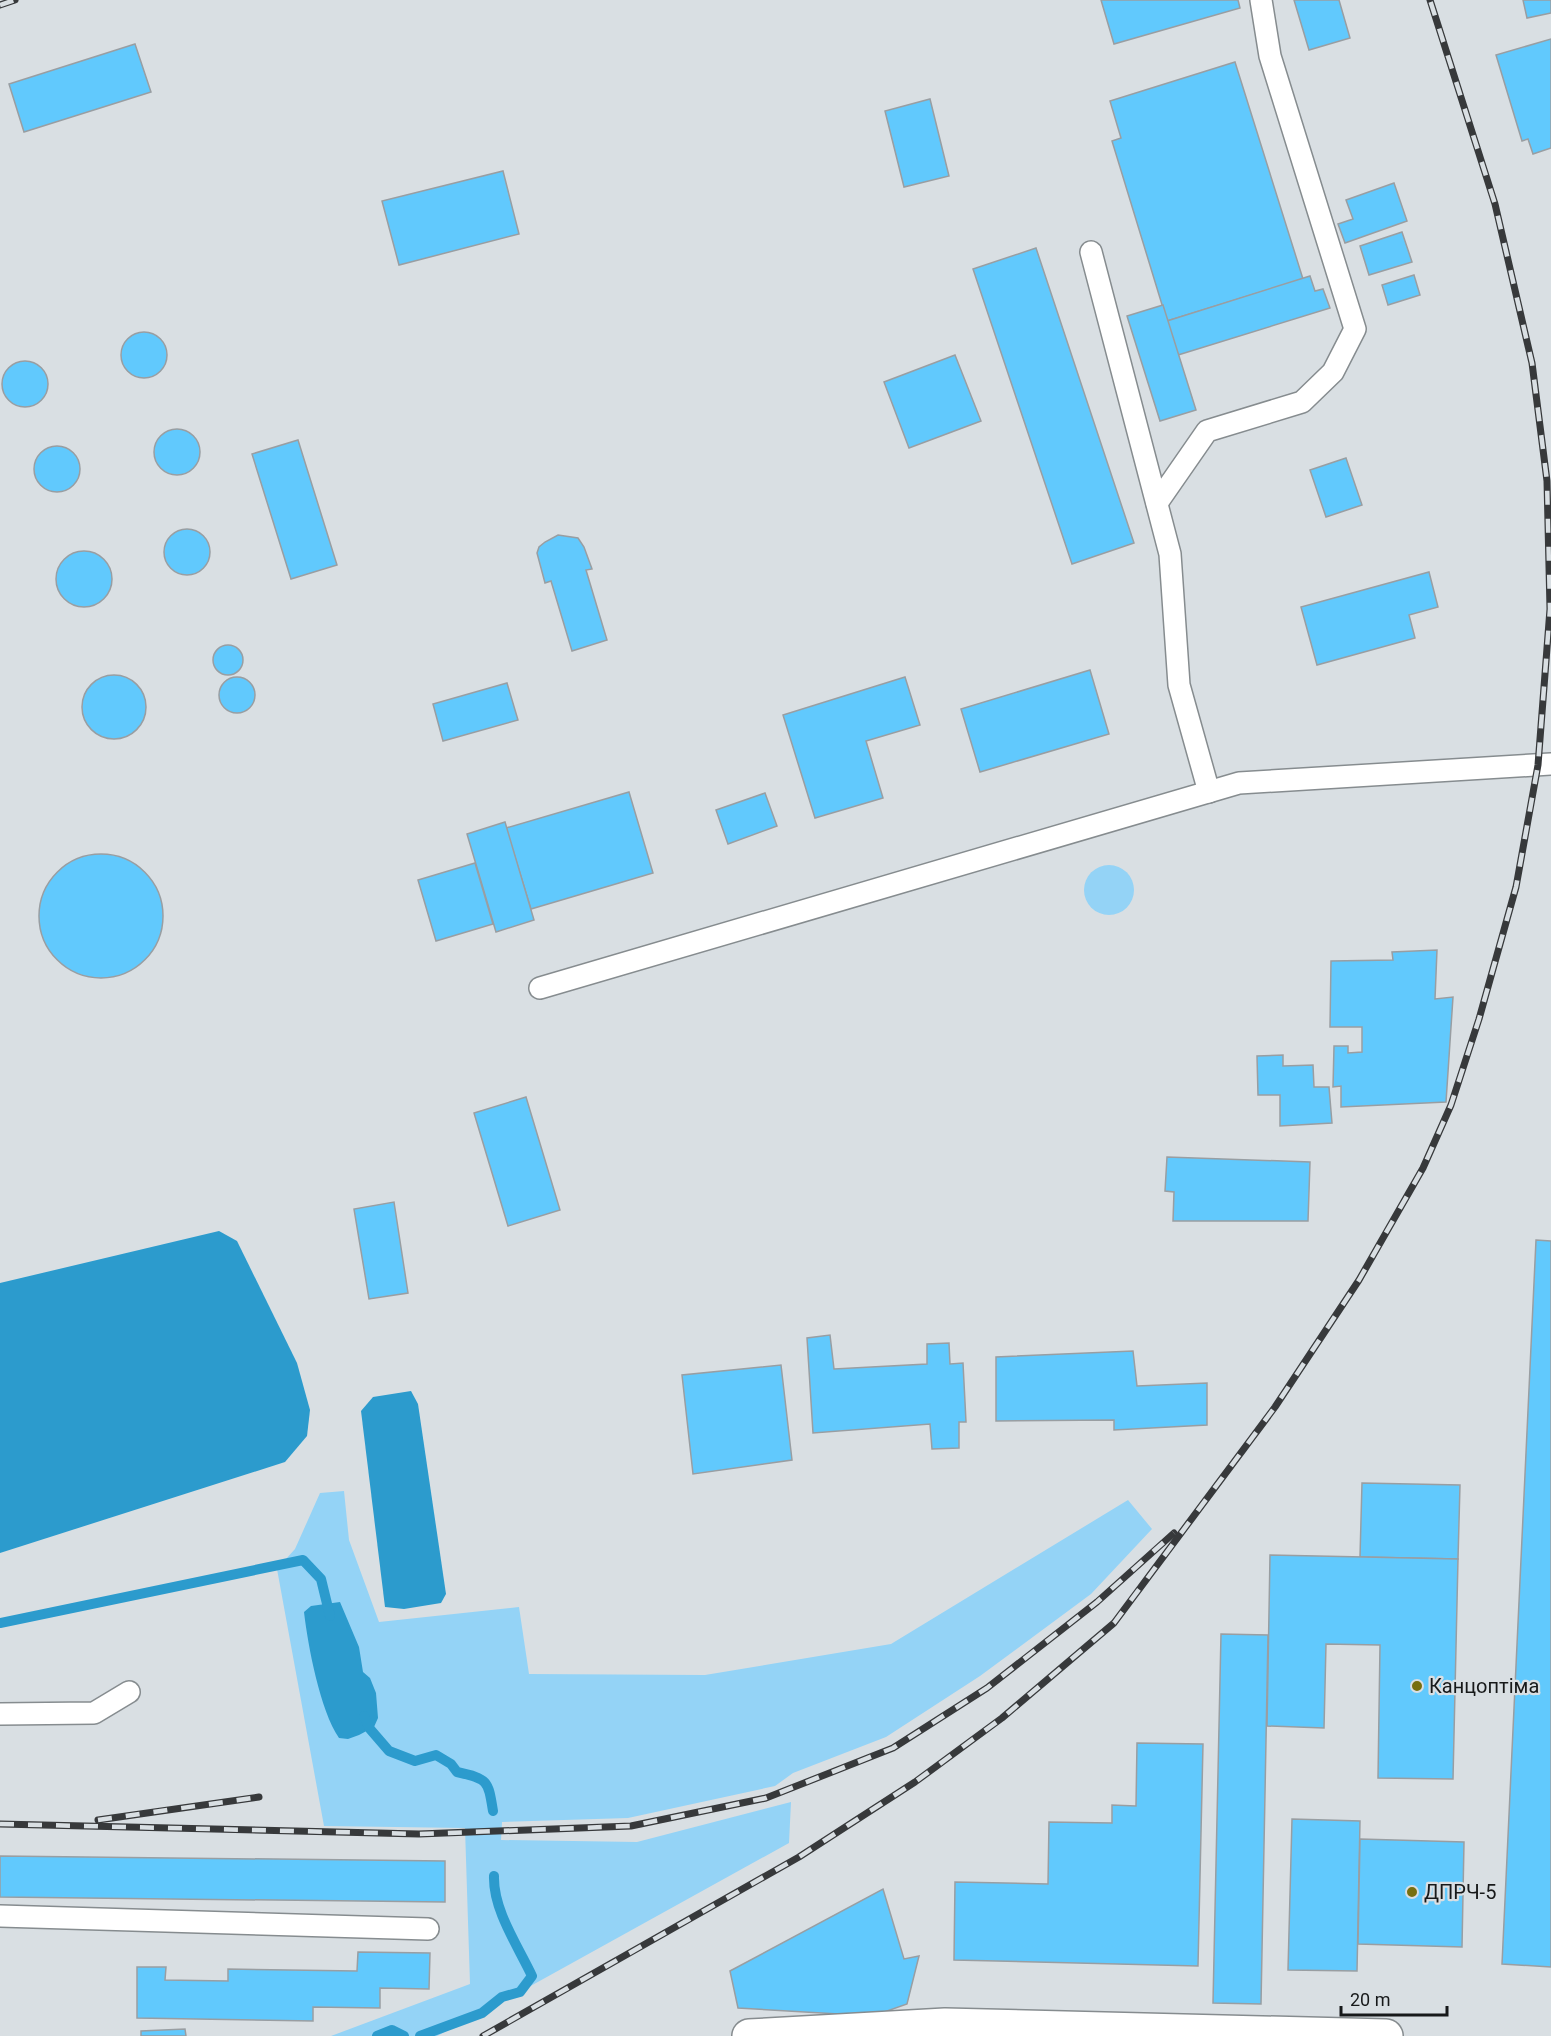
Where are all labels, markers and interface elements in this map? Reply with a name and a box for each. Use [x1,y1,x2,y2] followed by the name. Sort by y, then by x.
[1429,1674,1539,1698] place label: Канцоптіма
[1410,1679,1424,1693] marker: Канцоптіма
[1424,1880,1496,1904] place label: ДПРЧ-5
[1405,1885,1419,1899] marker: ДПРЧ-5
[1341,1979,1448,2017] scale bar
[1350,1989,1390,2010] text: 20 m

